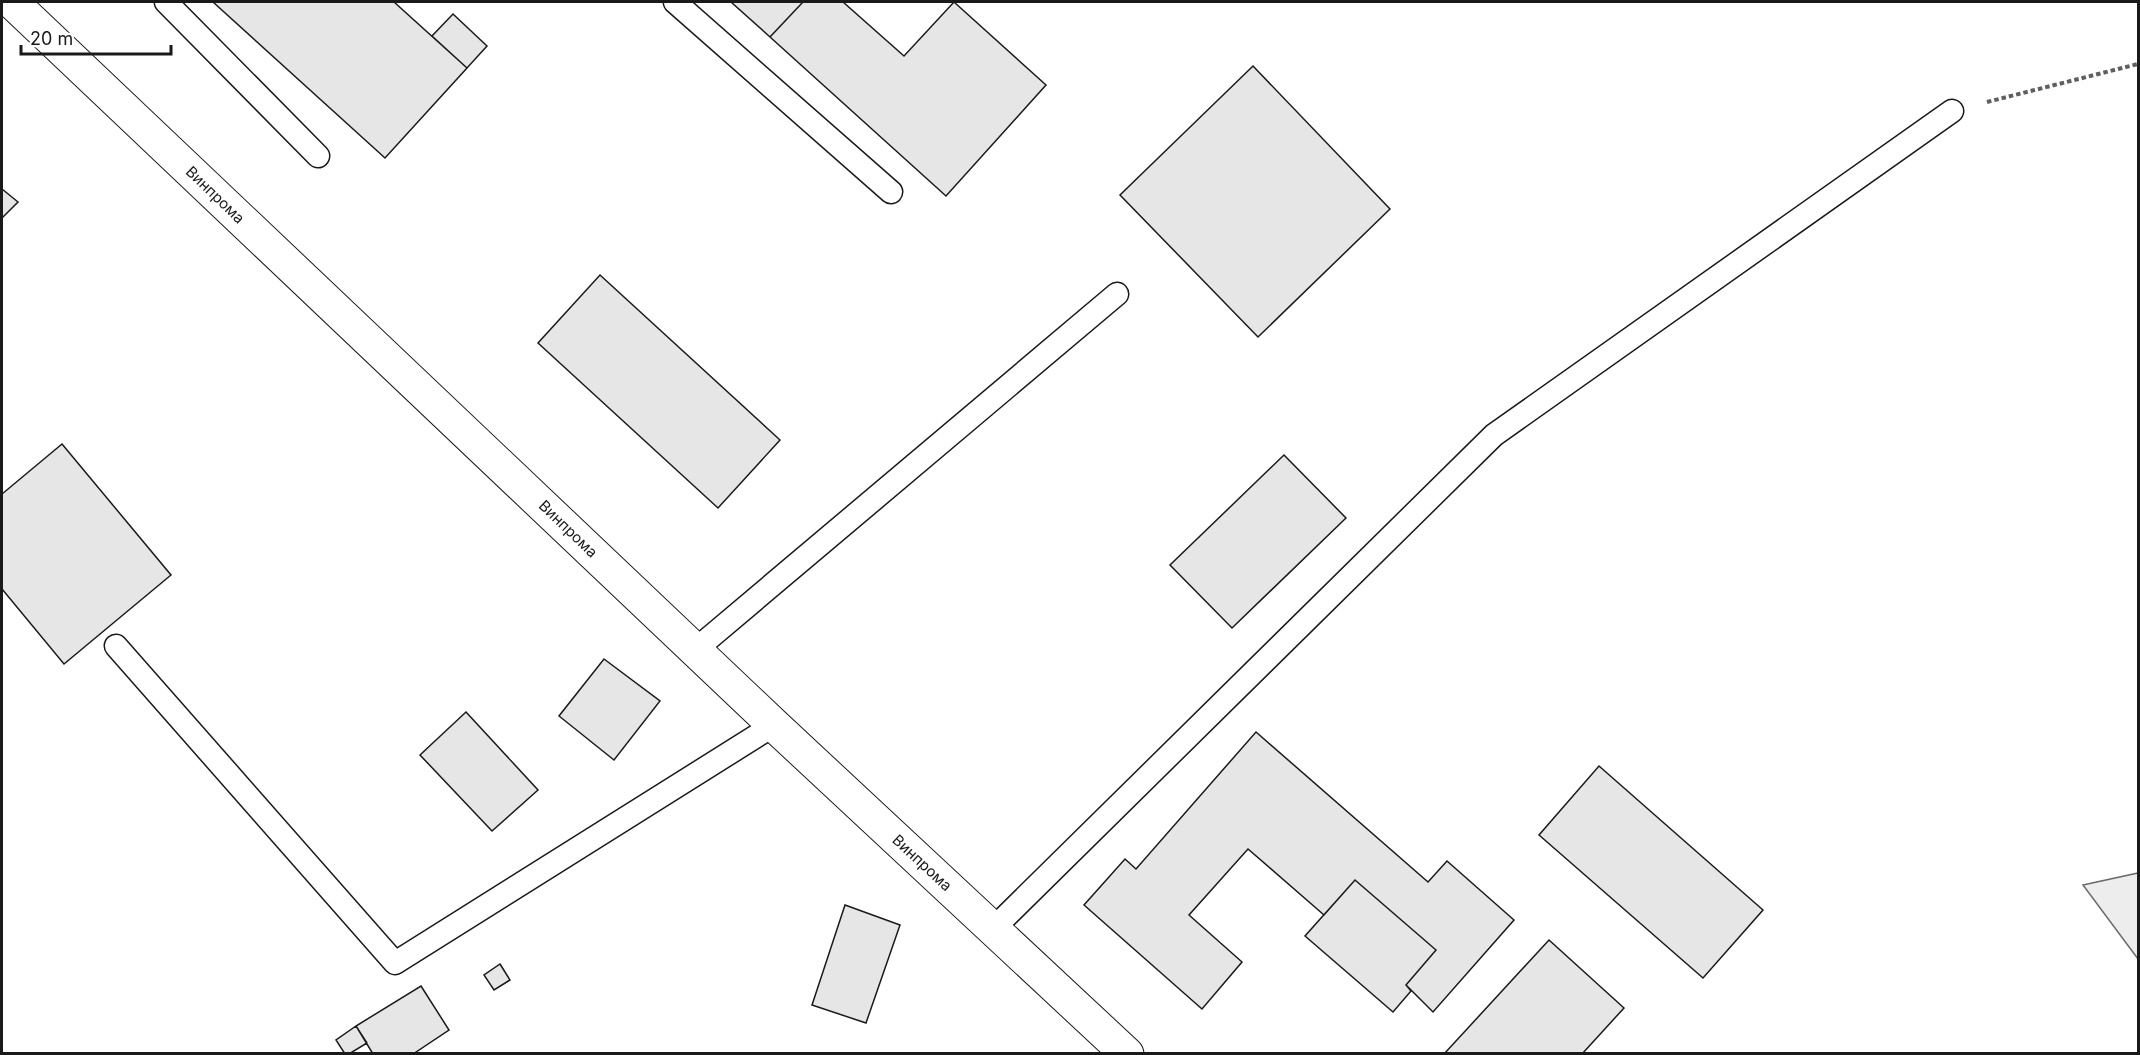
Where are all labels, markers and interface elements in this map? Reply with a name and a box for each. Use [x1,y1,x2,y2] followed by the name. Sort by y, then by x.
[21,18,171,56] scale bar
[30,28,73,49] text: 20 m
[182,162,249,227] street label: Винпрома
[535,496,602,561] street label: Винпрома
[889,830,956,895] street label: Винпрома

